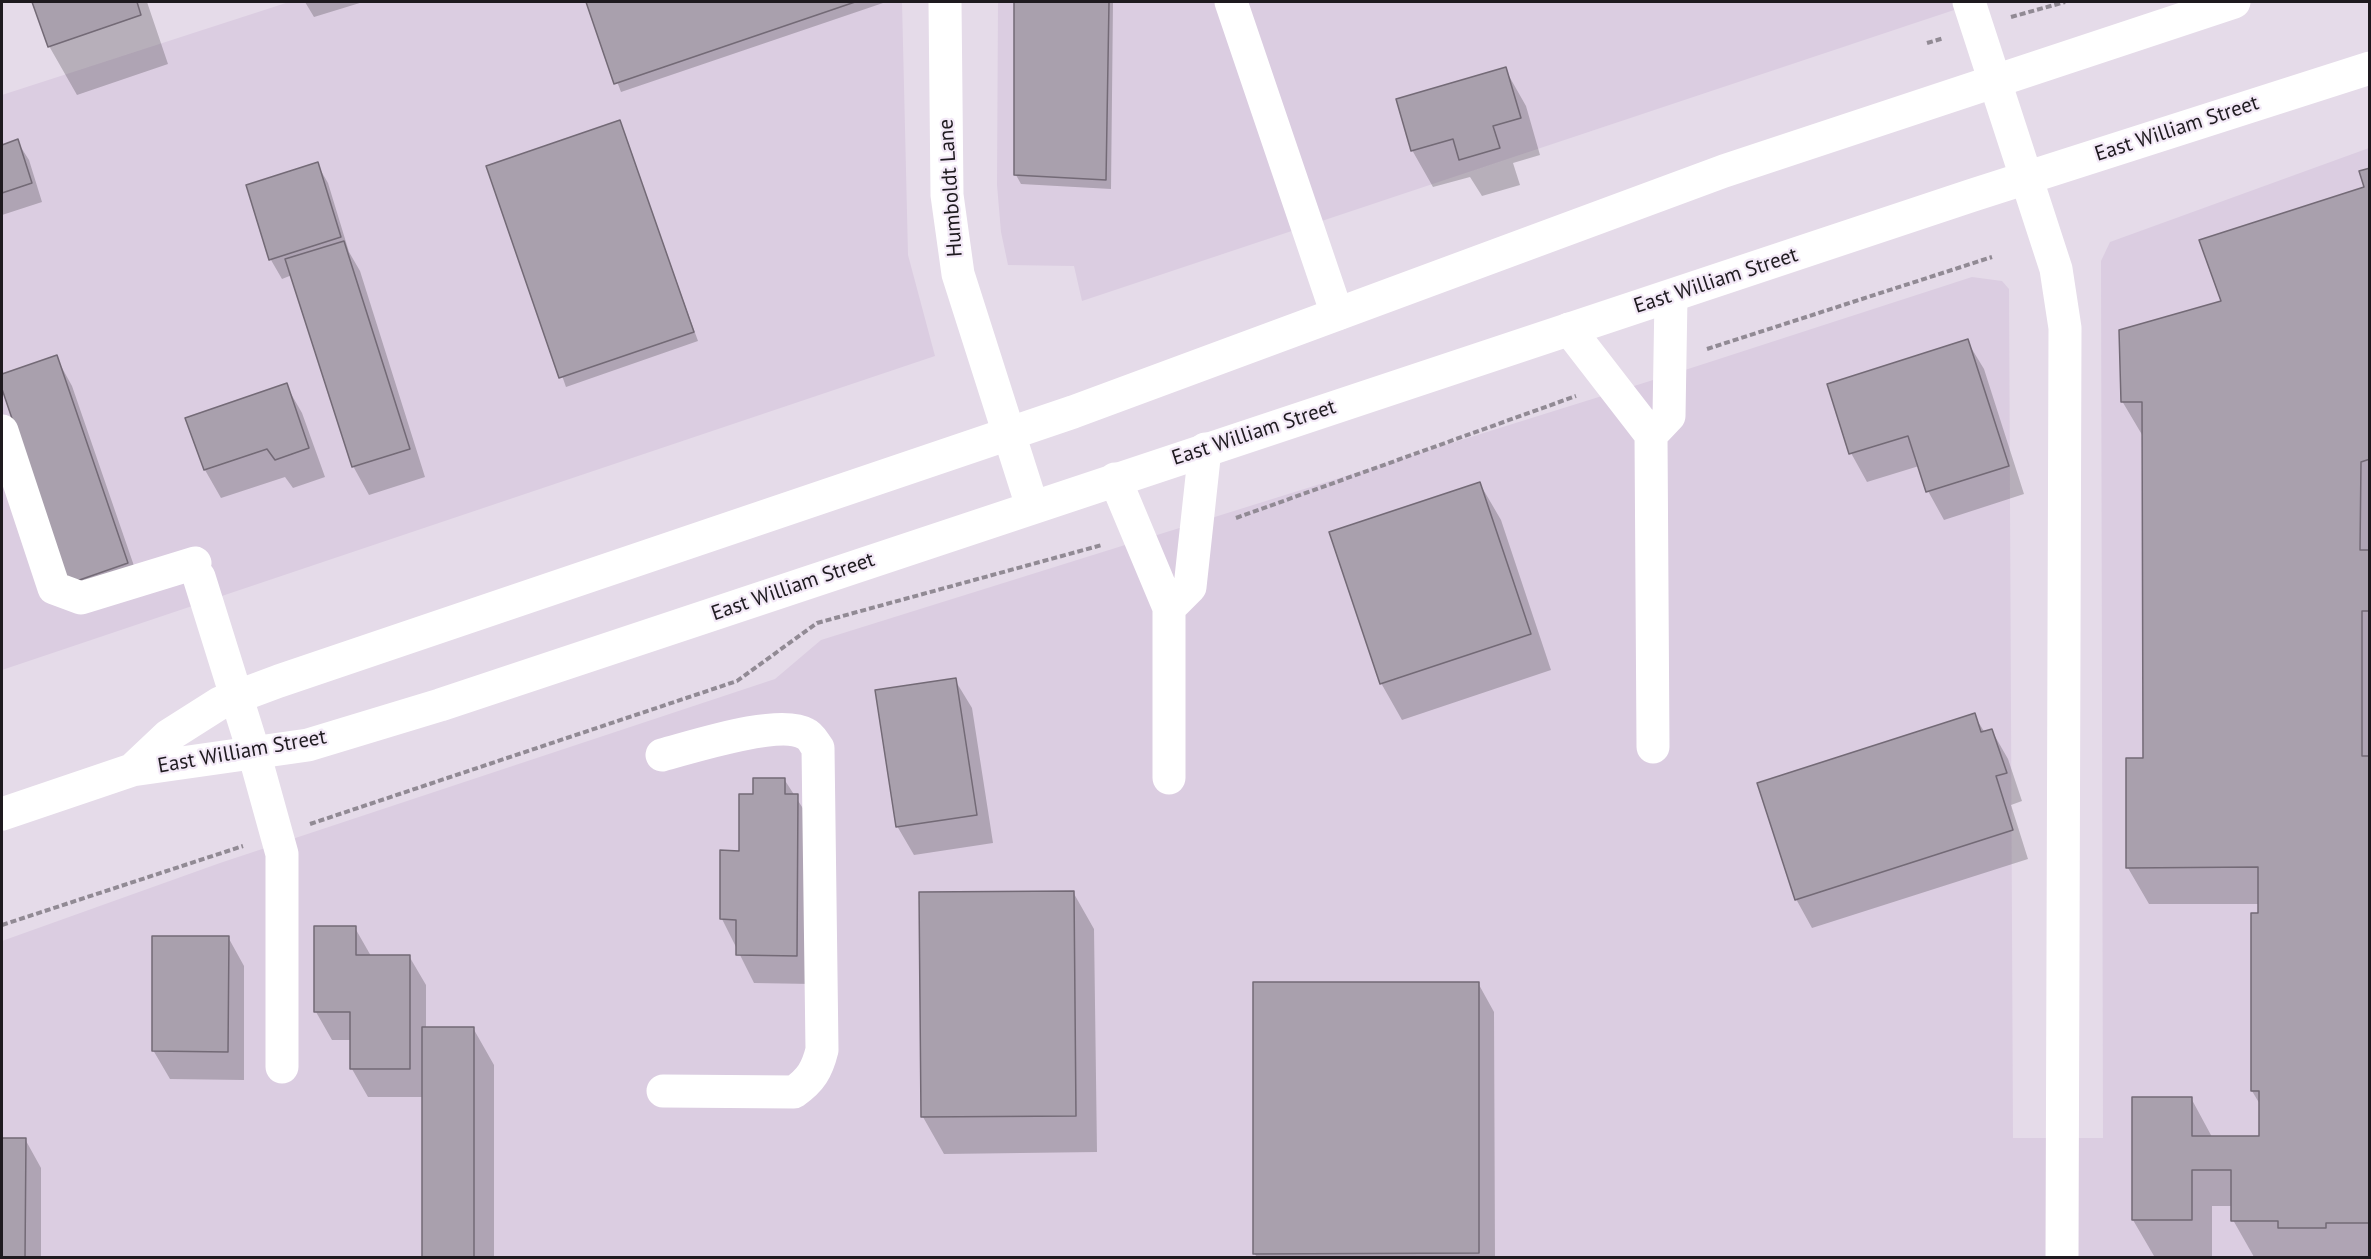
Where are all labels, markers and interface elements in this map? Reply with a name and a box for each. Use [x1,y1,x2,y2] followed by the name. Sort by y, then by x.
[2092,91,2262,167] street label: East William Street
[934,118,968,258] street label: Humboldt Lane
[1631,243,1801,319] street label: East William Street
[1169,395,1339,471] street label: East William Street
[708,547,878,627] street label: East William Street
[156,725,328,779] street label: East William Street

